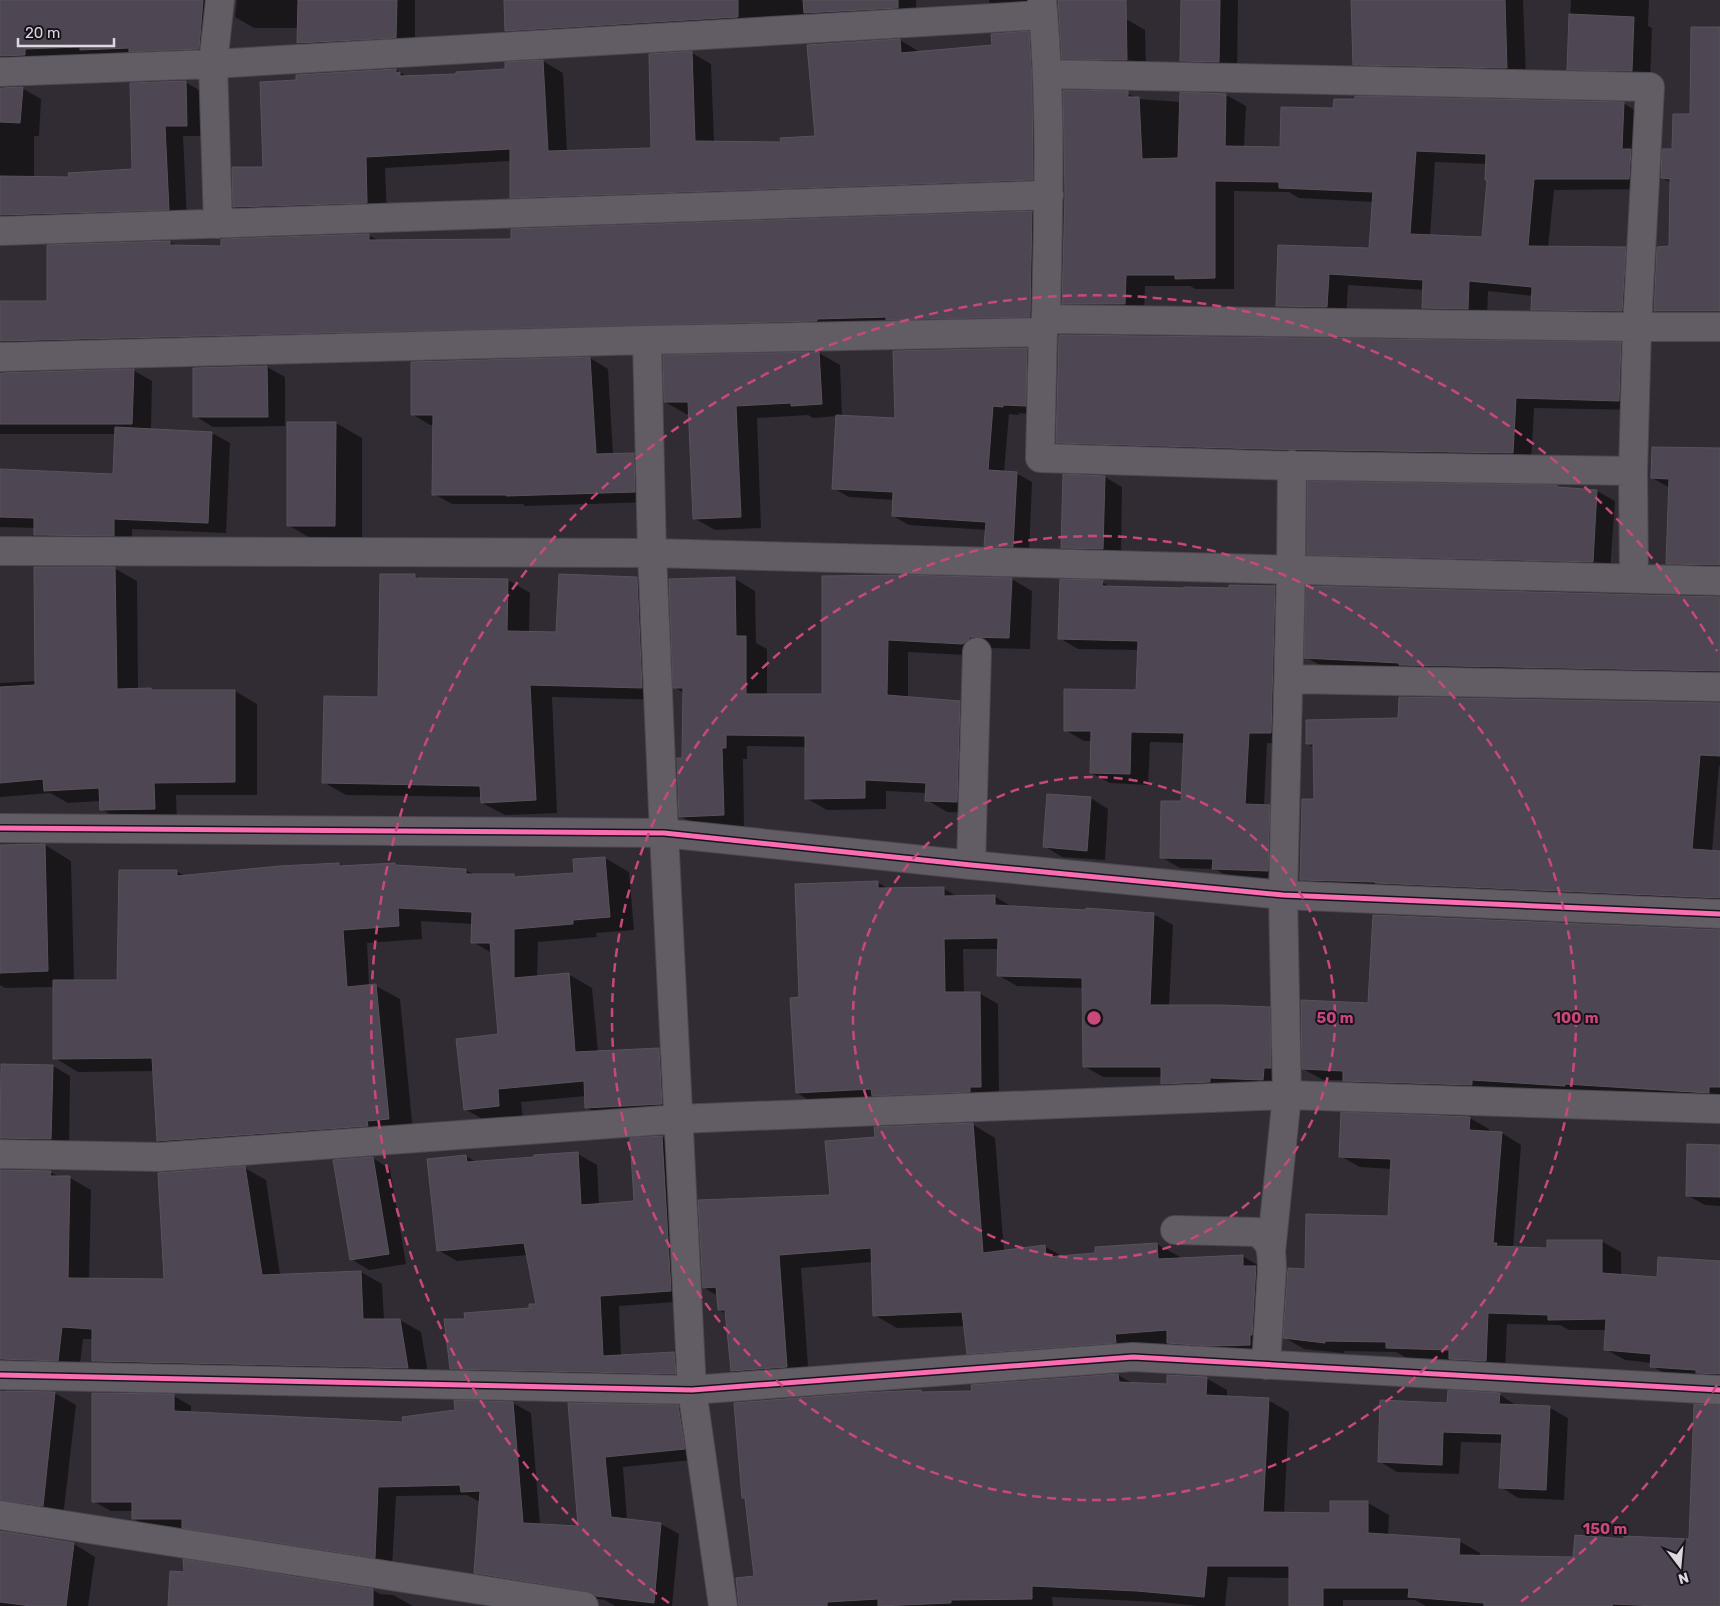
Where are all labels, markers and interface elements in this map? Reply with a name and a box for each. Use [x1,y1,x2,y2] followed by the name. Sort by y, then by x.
[18,15,114,47] scale bar
[25,24,60,42] text: 20 m
[1085,1009,1103,1027] centre of rings
[1317,1009,1353,1027] text: 50 m
[1554,1009,1598,1027] text: 100 m
[1583,1520,1627,1538] text: 150 m
[1655,1541,1705,1591] north arrow
[1676,1568,1691,1588] text: N

